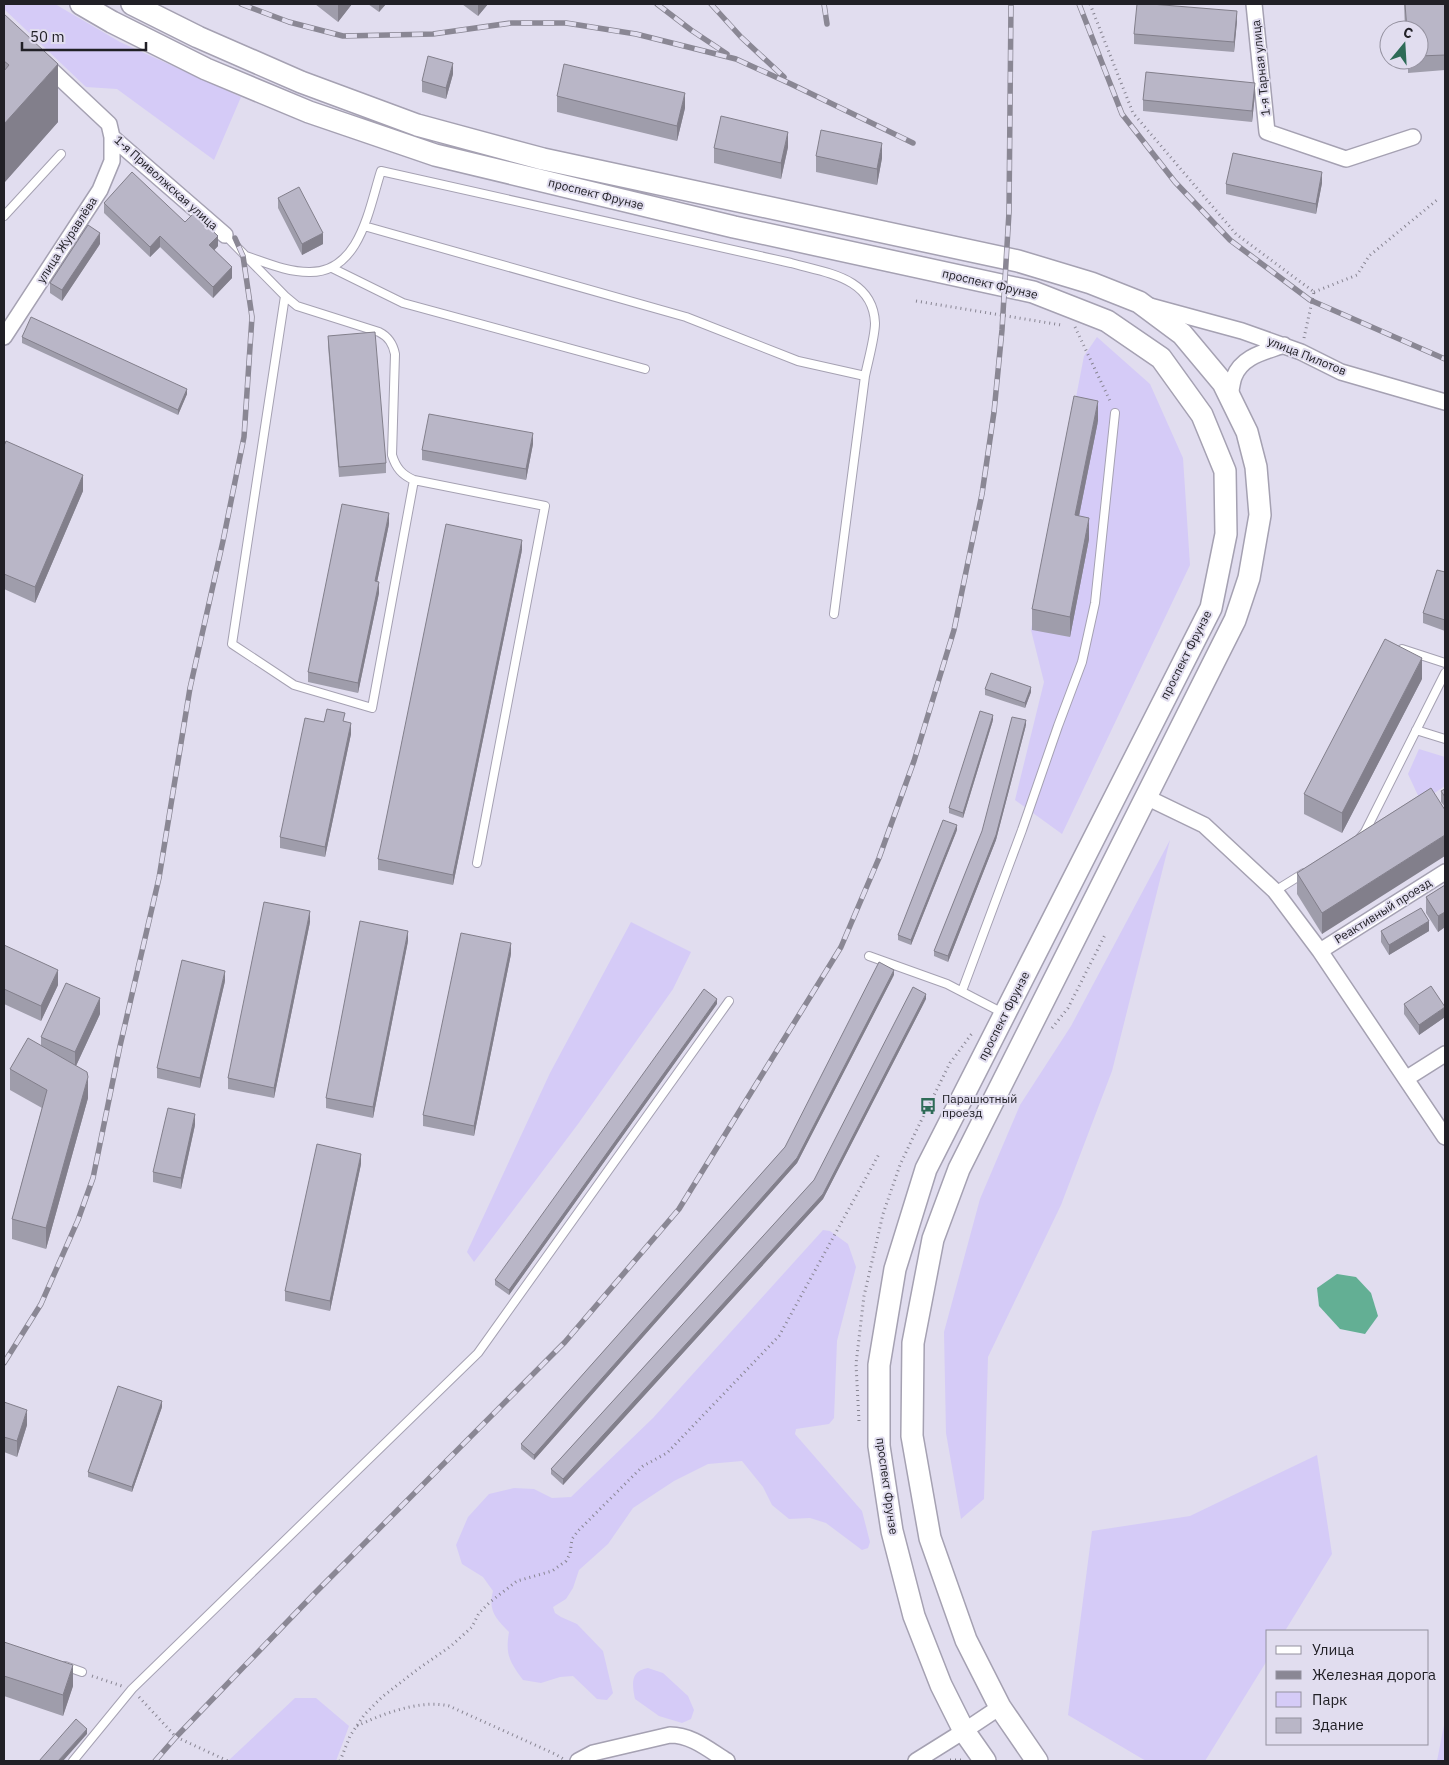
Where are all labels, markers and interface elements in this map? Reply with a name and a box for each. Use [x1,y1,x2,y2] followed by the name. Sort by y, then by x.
[1248,19,1273,117] street label: 1-я Тарная улица
[22,20,146,52] scale bar
[1379,20,1429,70] north arrow
[1401,23,1415,43] text: С
[30,27,65,46] text: 50 m
[111,132,222,233] street label: 1-я Приволжская улица
[547,174,646,213] street label: проспект Фрунзе
[33,193,100,286] street label: улица Журавлёва
[941,265,1040,302] street label: проспект Фрунзе
[1266,333,1349,378] street label: улица Пилотов
[1157,607,1215,702] street label: проспект Фрунзе
[1331,875,1434,947] street label: Реактивный проезд
[975,968,1033,1063] street label: проспект Фрунзе
[942,1091,1017,1120] place label: Парашютный проезд
[918,1096,938,1116] bus stop icon: Парашютный проезд
[873,1436,902,1536] street label: проспект Фрунзе
[1266,1630,1429,1745] legend
[1312,1640,1354,1659] text: Улица
[1312,1665,1436,1684] text: Железная дорога
[1312,1690,1347,1709] text: Парк
[1312,1715,1364,1734] text: Здание

